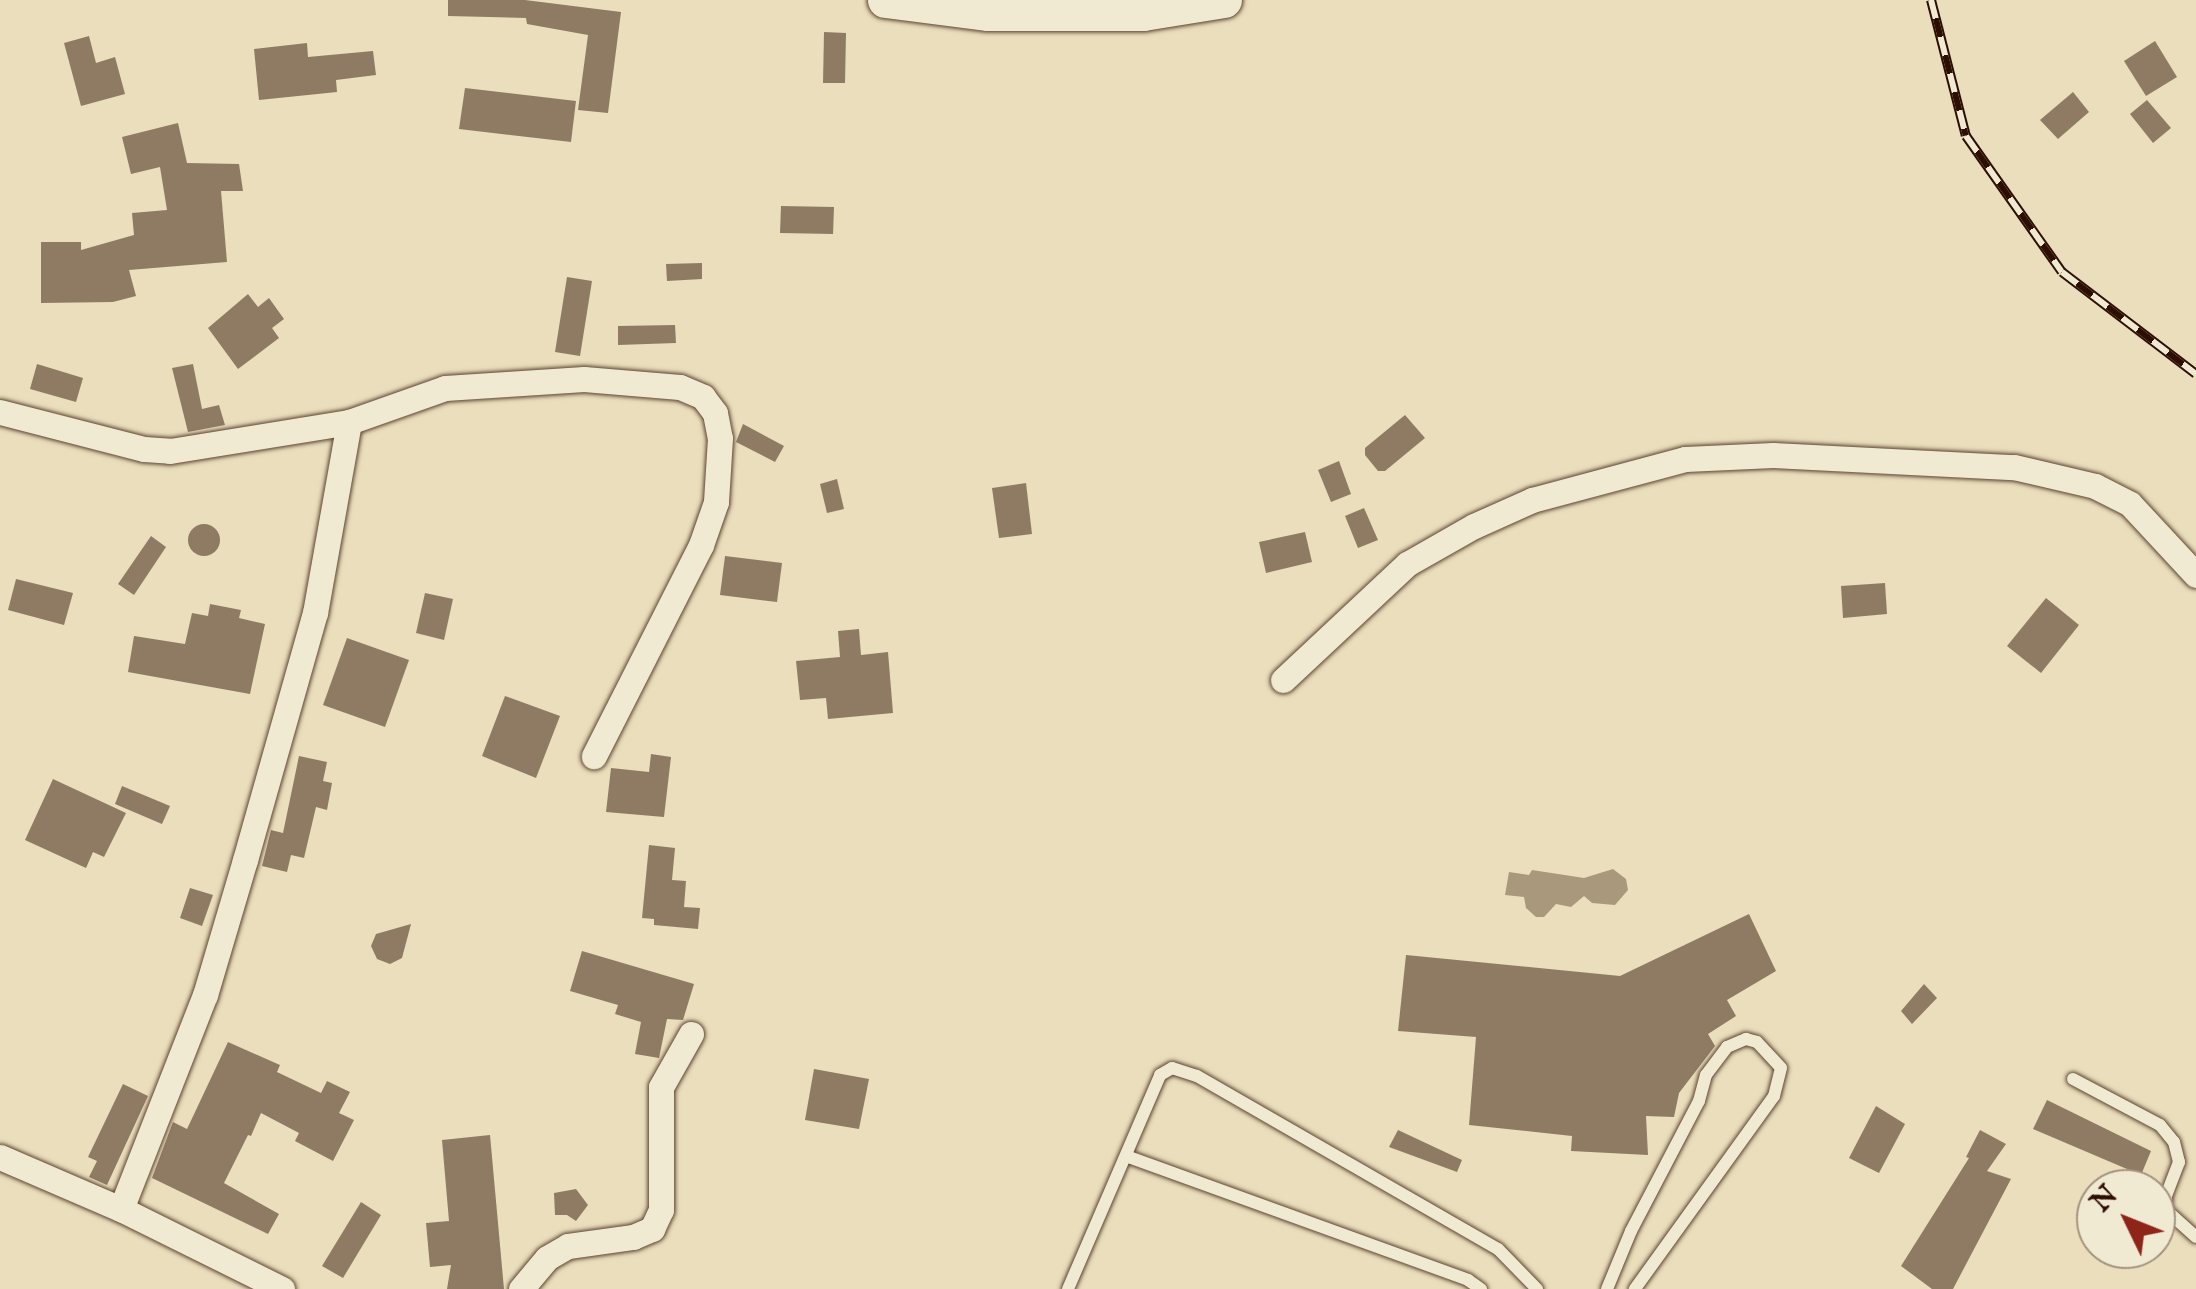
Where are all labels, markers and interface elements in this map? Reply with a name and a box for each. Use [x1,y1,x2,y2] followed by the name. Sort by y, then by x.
[2076,1169,2176,1269] north arrow
[2084,1179,2126,1220] text: N

